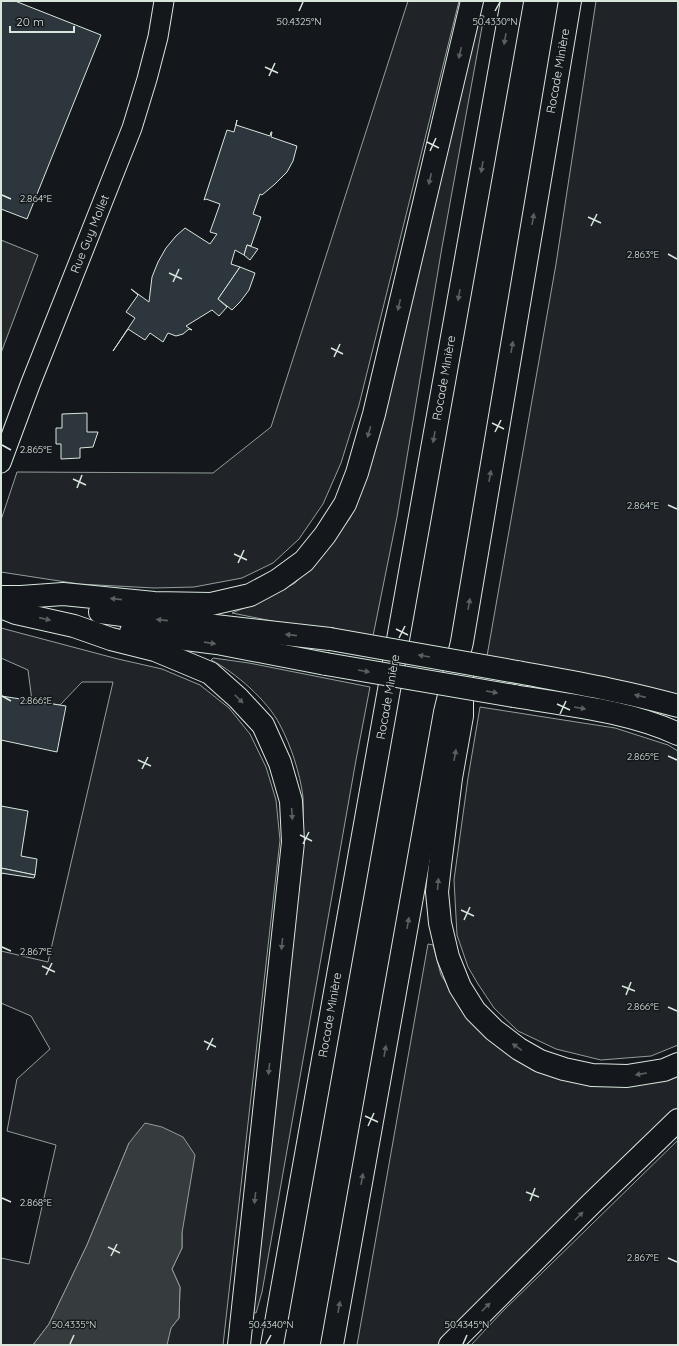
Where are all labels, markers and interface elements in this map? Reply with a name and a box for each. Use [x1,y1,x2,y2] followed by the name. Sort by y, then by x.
[10,8,74,34] scale bar
[16,14,44,29] text: 20 m
[276,15,322,28] text: 50.4325°N
[472,15,518,28] text: 50.4330°N
[543,27,572,115] street label: Rocade Minière
[502,33,508,45] one-way arrow
[456,46,462,59] one-way arrow
[479,161,485,173] one-way arrow
[426,173,432,185] one-way arrow
[20,192,53,205] text: 2.864°E
[67,192,112,275] street label: Rue Guy Mollet
[530,213,536,225] one-way arrow
[627,248,660,261] text: 2.863°E
[456,289,462,301] one-way arrow
[396,299,402,312] one-way arrow
[429,334,458,422] street label: Rocade Minière
[509,341,515,354] one-way arrow
[366,426,372,438] one-way arrow
[430,431,436,443] one-way arrow
[20,443,53,456] text: 2.865°E
[488,470,494,482] one-way arrow
[627,499,660,512] text: 2.864°E
[110,596,122,603] one-way arrow
[466,598,472,610] one-way arrow
[39,617,51,623] one-way arrow
[156,617,168,623] one-way arrow
[285,632,297,638] one-way arrow
[204,640,216,646] one-way arrow
[418,652,430,658] one-way arrow
[373,653,402,741] street label: Rocade Minière
[358,668,370,674] one-way arrow
[486,690,499,696] one-way arrow
[634,692,647,698] one-way arrow
[20,694,53,707] text: 2.866°E
[234,694,243,704] one-way arrow
[574,705,586,711] one-way arrow
[452,749,458,761] one-way arrow
[627,750,660,763] text: 2.865°E
[288,808,295,820] one-way arrow
[435,878,441,890] one-way arrow
[405,917,411,929] one-way arrow
[279,938,285,950] one-way arrow
[20,945,52,958] text: 2.867°E
[315,971,344,1059] street label: Rocade Minière
[627,1000,660,1013] text: 2.866°E
[511,1043,522,1051] one-way arrow
[382,1045,388,1057] one-way arrow
[265,1062,272,1075] one-way arrow
[634,1071,647,1077] one-way arrow
[359,1173,365,1185] one-way arrow
[252,1192,258,1204] one-way arrow
[20,1196,53,1209] text: 2.868°E
[574,1211,584,1221] one-way arrow
[627,1251,659,1264] text: 2.867°E
[336,1301,342,1313] one-way arrow
[481,1302,491,1312] one-way arrow
[52,1318,96,1331] text: 50.4335°N
[248,1318,294,1331] text: 50.4340°N
[445,1318,489,1331] text: 50.4345°N

